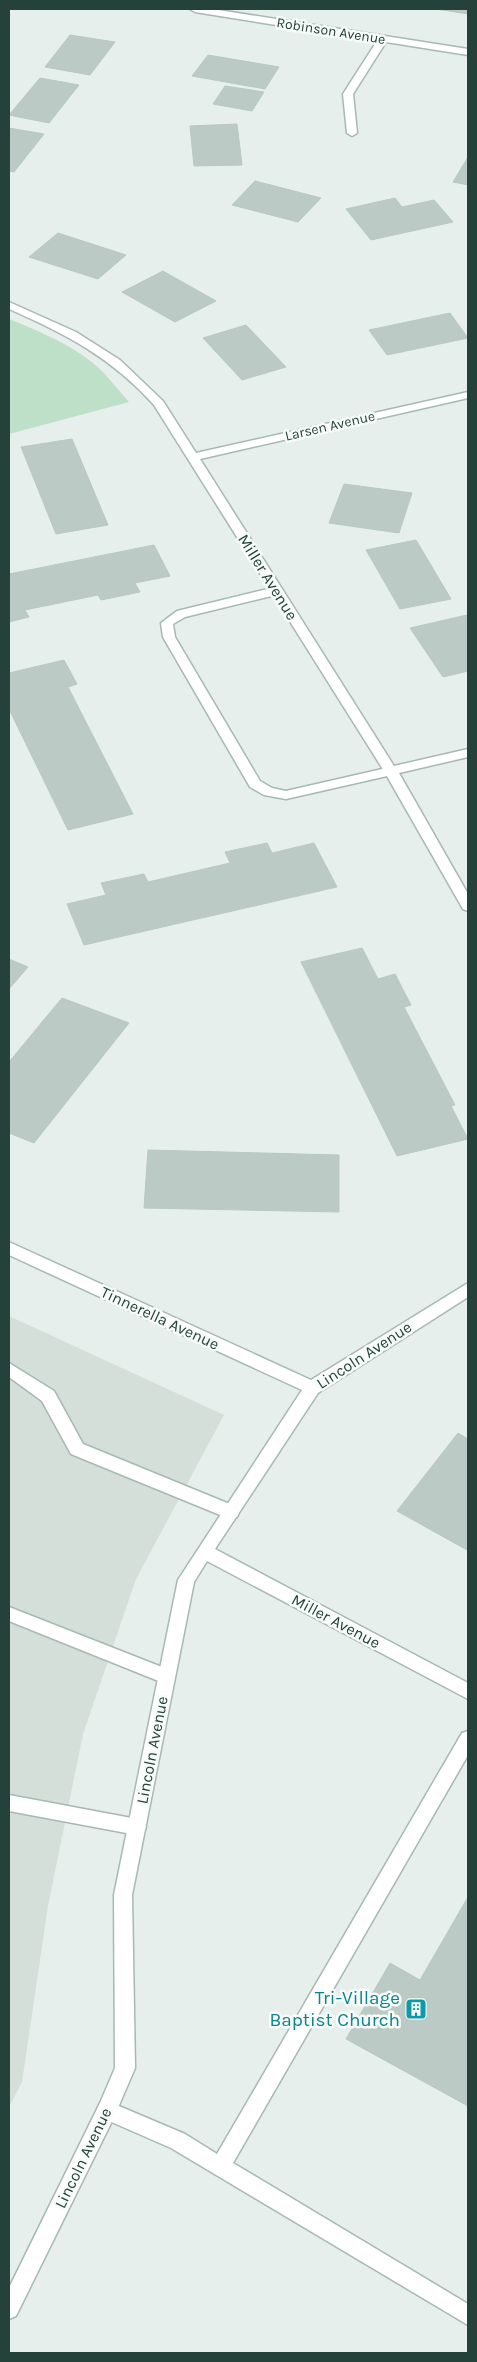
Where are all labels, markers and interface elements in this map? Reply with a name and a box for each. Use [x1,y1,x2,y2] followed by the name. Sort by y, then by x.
[275,14,387,48] street label: Robinson Avenue
[283,407,377,445] street label: Larsen Avenue
[234,531,302,623] street label: Miller Avenue
[98,1282,222,1354] street label: Tinnerella Avenue
[313,1317,415,1393] street label: Lincoln Avenue
[288,1590,384,1652] street label: Miller Avenue
[132,1694,172,1806] street label: Lincoln Avenue
[269,1987,400,2031] place label: Tri-Village Baptist Church
[404,1997,428,2021] building icon: Tri-Village Baptist Church
[50,2105,116,2211] street label: Lincoln Avenue

